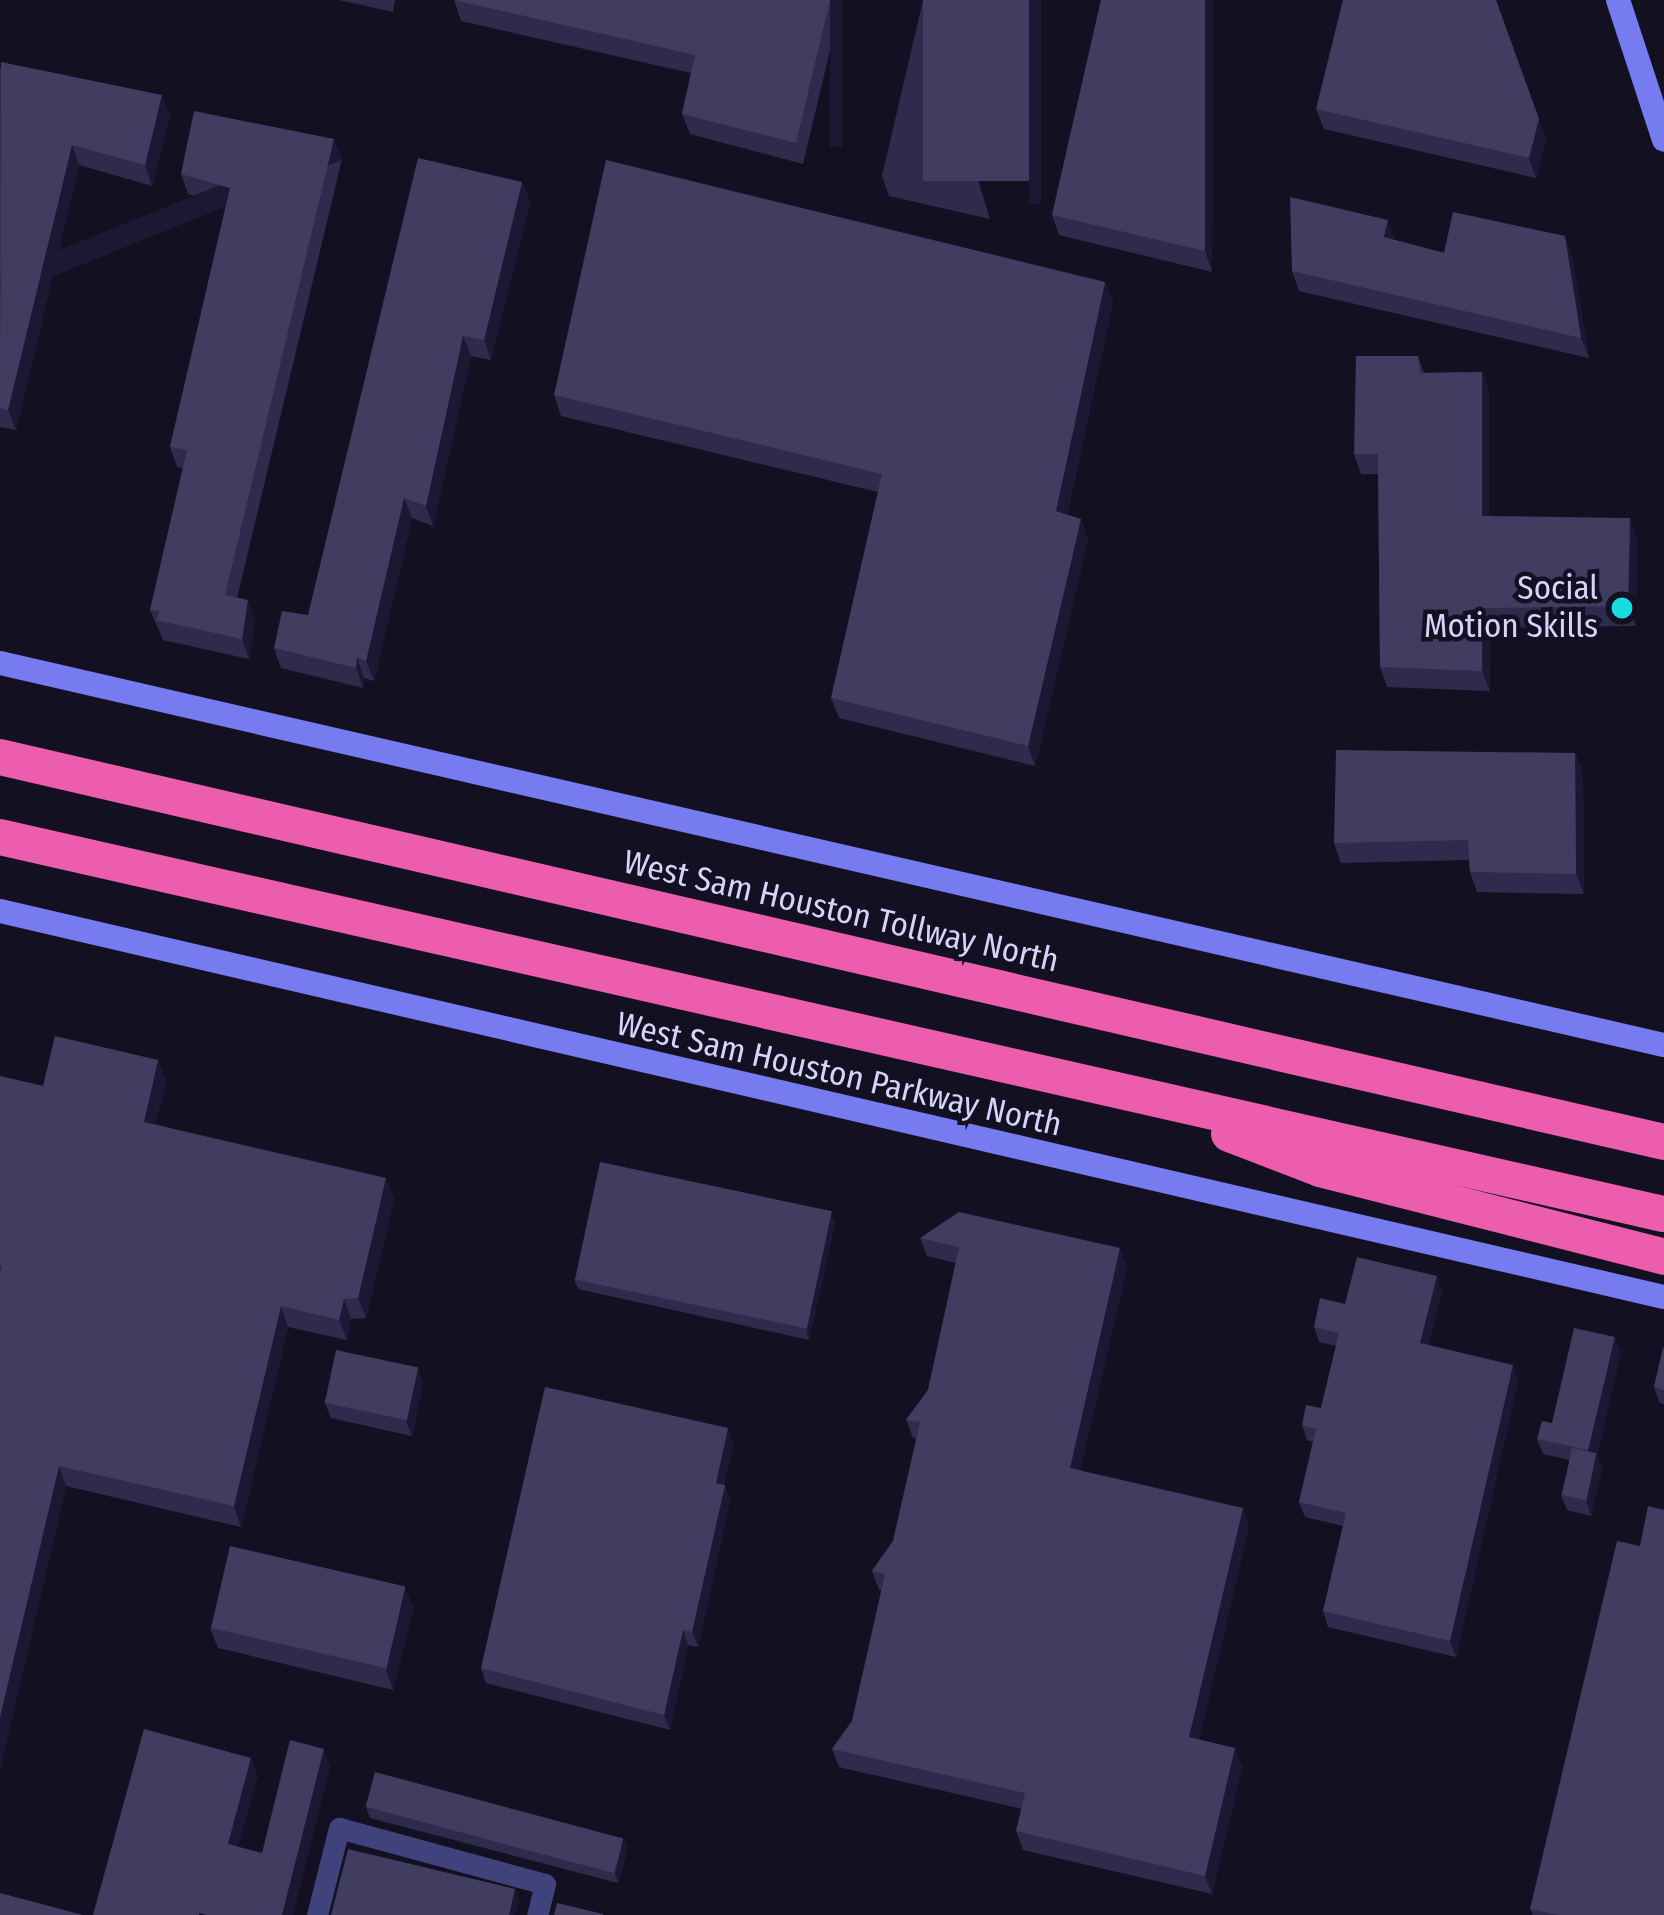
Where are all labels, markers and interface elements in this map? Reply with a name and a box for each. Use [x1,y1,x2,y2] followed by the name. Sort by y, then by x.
[1424,569,1598,647] place label: Social Motion Skills
[1609,595,1635,621] marker: Social Motion Skills
[620,843,1062,981] street label: West Sam Houston Tollway North
[613,1004,1065,1146] street label: West Sam Houston Parkway North

